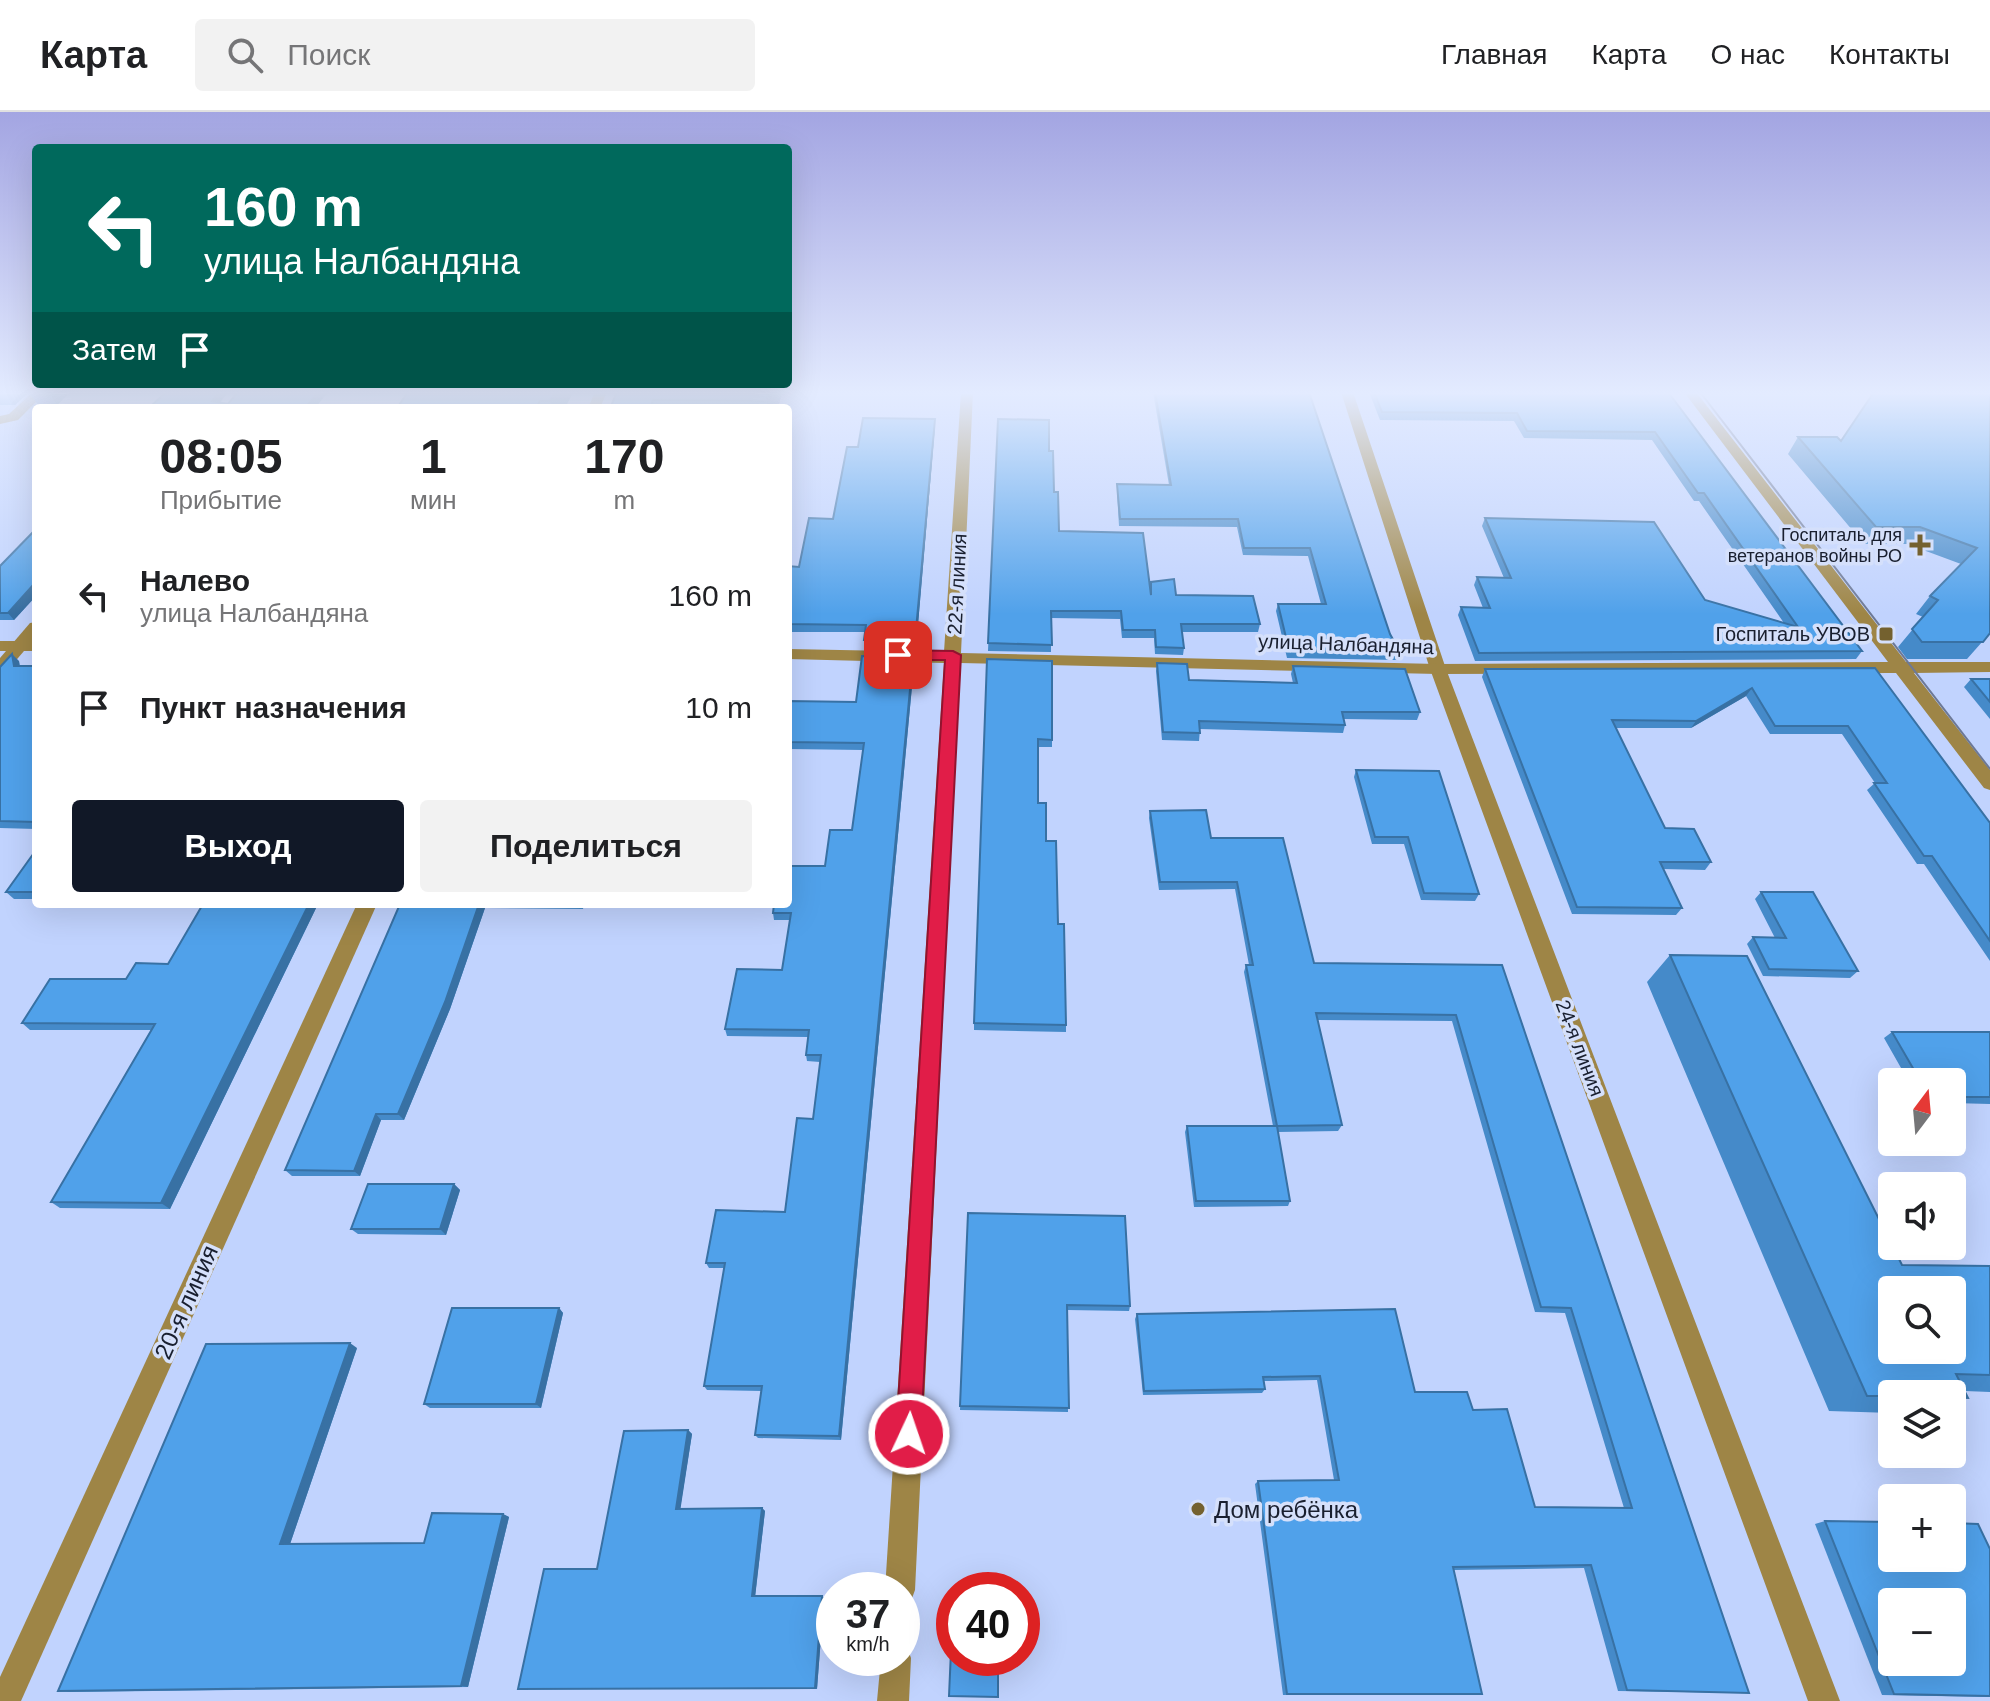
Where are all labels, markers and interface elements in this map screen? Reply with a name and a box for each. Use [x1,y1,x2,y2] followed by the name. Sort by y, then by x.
[195,19,755,91] search box
[223,33,267,77] icon: search
[40,34,147,76] text: Карта
[287,38,370,71] text: Поиск
[1441,39,1548,70] text: Главная
[1592,39,1666,70] text: Карта
[1710,39,1785,70] text: О нас
[1829,39,1950,70] text: Контакты
[204,175,363,238] text: 160 m
[72,176,176,280] icon: left
[204,241,520,282] text: улица Налбандяна
[173,328,217,372] icon: arrive
[72,333,157,366] text: Затем
[160,430,282,483] text: 08:05
[420,430,447,483] text: 1
[584,430,664,483] text: 170
[160,485,282,515] text: Прибытие
[410,485,457,515] text: мин
[614,485,635,515] text: m
[1728,525,1902,566] place label: Госпиталь для ветеранов войны РО
[943,533,971,635] street label: 22-я линия
[1909,534,1931,556] marker: Госпиталь для ветеранов войны РО
[140,564,250,597] text: Налево
[72,574,116,618] icon: left
[669,579,752,612] text: 160 m
[140,598,368,628] text: улица Налбандяна
[864,621,932,689] pin
[1715,623,1870,645] place label: Госпиталь УВОВ
[1877,625,1895,643] marker: Госпиталь УВОВ
[1258,630,1435,658] street label: улица Налбандяна
[876,633,920,677] icon: arrive
[72,686,116,730] icon: arrive
[140,691,407,724] text: Пункт назначения
[685,691,752,724] text: 10 m
[72,800,404,892] button: Выход
[420,800,752,892] button: Поделиться
[1552,997,1608,1099] street label: 24-я линия
[1878,1068,1966,1156] north arrow
[1878,1068,1966,1676] map controls
[1878,1172,1966,1260] button: sound
[149,1241,223,1363] street label: 20-я линия
[1878,1276,1966,1364] button: search
[1878,1380,1966,1468] button: layers
[867,1392,951,1476] position arrow
[1878,1484,1966,1572] button: +
[1214,1496,1359,1523] place label: Дом ребёнка
[1189,1500,1207,1518] marker: Дом ребёнка
[936,1572,1040,1676] speed limit sign: 40
[1878,1588,1966,1676] button: −
[846,1592,890,1636] text: 37
[846,1633,890,1655] text: km/h

